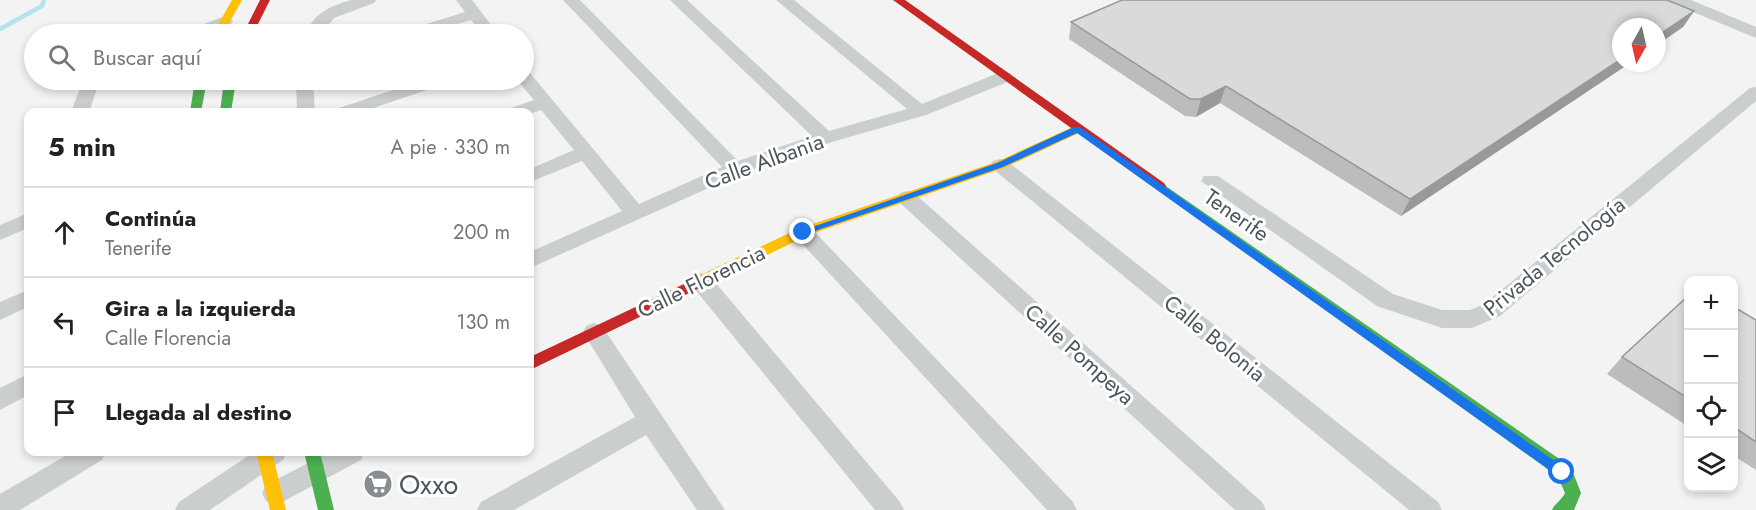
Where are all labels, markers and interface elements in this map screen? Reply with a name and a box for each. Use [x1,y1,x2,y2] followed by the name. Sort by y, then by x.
[1612,18,1666,72] north arrow
[24,24,534,90] search box
[45,41,78,74] icon: search
[93,41,201,73] text: Buscar aquí
[700,125,828,197] street label: Calle Albania
[48,128,116,166] text: 5 min
[390,133,510,162] text: A pie · 330 m
[1198,181,1276,249] street label: Tenerife
[1476,189,1632,323] street label: Privada Tecnología
[105,202,196,234] text: Continúa
[48,216,81,249] icon: ahead
[453,218,510,247] text: 200 m
[789,218,815,244] route end
[105,234,171,263] text: Tenerife
[632,236,770,326] street label: Calle Florencia
[1684,276,1738,492] map controls
[1684,276,1738,330] button: +
[1157,287,1273,389] street label: Calle Bolonia
[105,292,296,324] text: Gira a la izquierda
[1018,296,1142,412] street label: Calle Pompeya
[48,306,81,339] icon: left
[456,308,510,337] text: 130 m
[105,324,231,353] text: Calle Florencia
[1684,330,1738,384] button: −
[1684,384,1738,438] button: locate
[48,396,81,429] icon: arrive
[105,396,292,428] text: Llegada al destino
[1684,438,1738,492] button: layers
[1548,458,1574,484] route start
[399,465,458,504] place label: Oxxo
[362,468,394,500] supermarket icon: Oxxo

